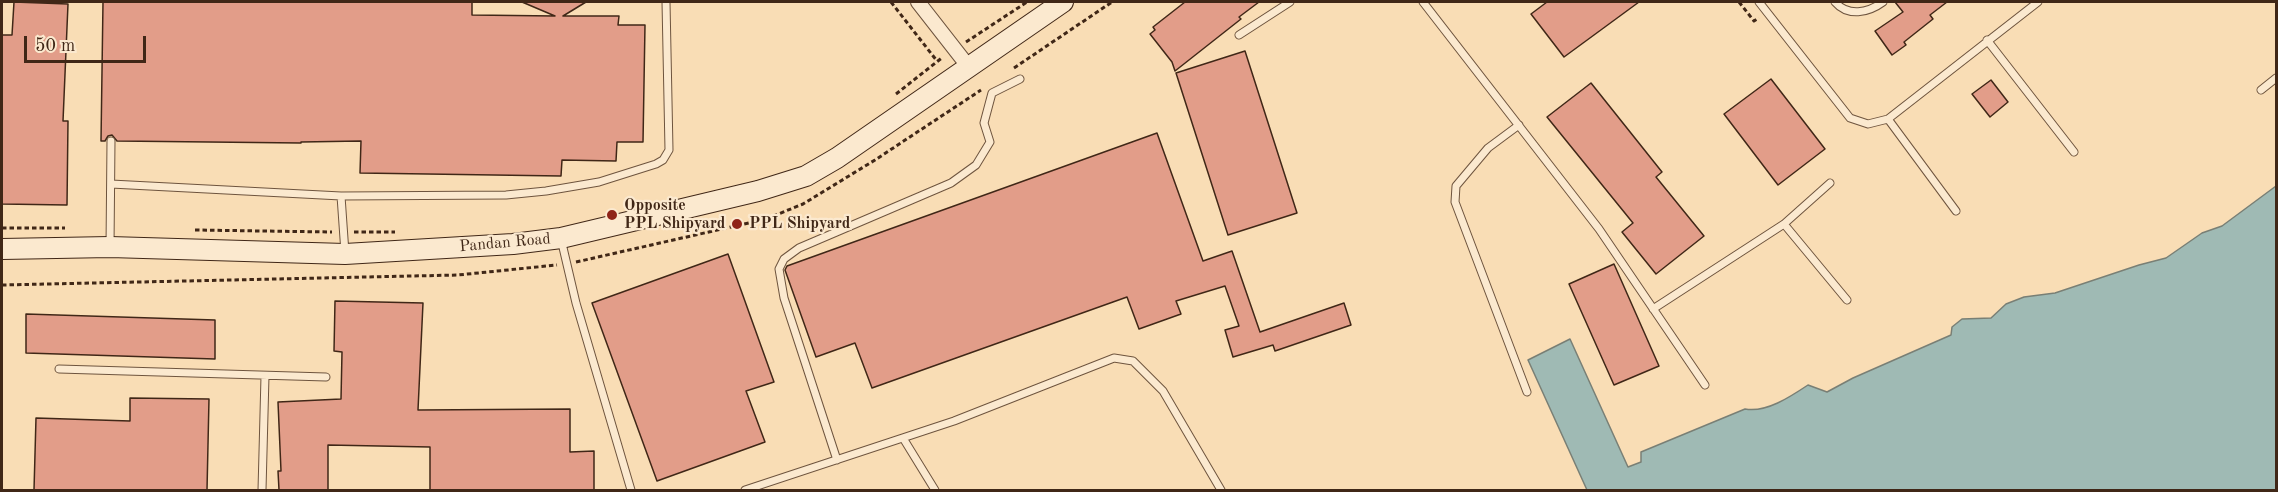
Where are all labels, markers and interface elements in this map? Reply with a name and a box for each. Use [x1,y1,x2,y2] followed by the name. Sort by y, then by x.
[27,24,148,62] scale bar
[35,37,75,55] text: 50 m
[624,196,725,234] place label: Opposite PPL Shipyard
[605,208,619,222] marker: Opposite PPL Shipyard
[749,214,850,234] place label: PPL Shipyard
[730,217,744,231] marker: PPL Shipyard
[458,229,552,257] street label: Pandan Road

